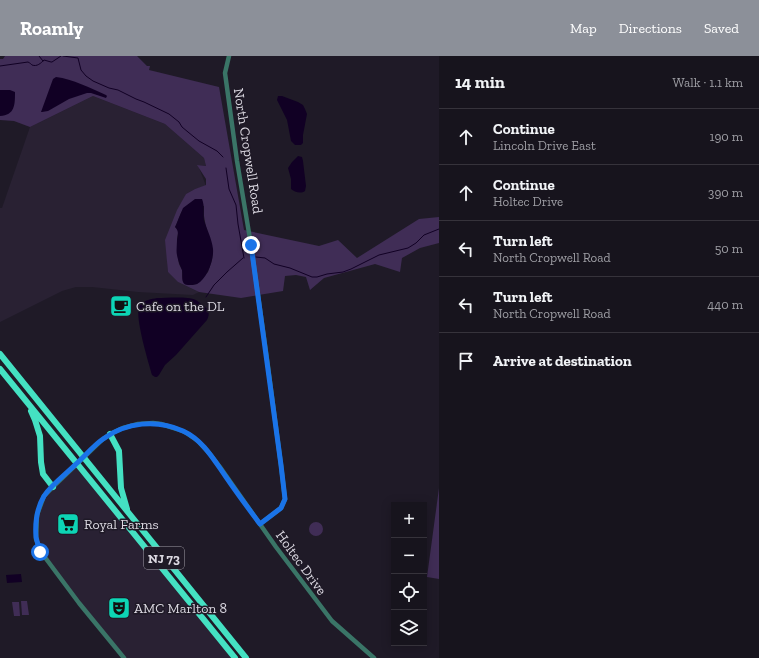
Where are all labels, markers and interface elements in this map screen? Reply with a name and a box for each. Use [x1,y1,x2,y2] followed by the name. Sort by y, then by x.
[20,17,83,40] text: Roamly
[570,20,597,37] text: Map
[619,20,682,37] text: Directions
[704,20,739,37] text: Saved
[455,72,505,92] text: 14 min
[673,75,743,90] text: Walk · 1.1 km
[230,87,266,215] street label: North Cropwell Road
[493,120,555,138] text: Continue
[455,126,477,148] icon: ahead
[709,129,743,144] text: 190 m
[493,138,596,153] text: Lincoln Drive East
[493,176,555,194] text: Continue
[455,182,477,204] icon: ahead
[708,185,743,200] text: 390 m
[493,194,563,209] text: Holtec Drive
[493,232,553,250] text: Turn left
[242,236,260,254] route end
[455,238,477,260] icon: left
[715,241,743,256] text: 50 m
[493,250,611,265] text: North Cropwell Road
[493,288,553,306] text: Turn left
[108,293,134,319] cafe icon: Cafe on the DL
[455,294,477,316] icon: left
[707,297,743,312] text: 440 m
[136,298,225,315] place label: Cafe on the DL
[493,306,611,321] text: North Cropwell Road
[455,350,477,372] icon: arrive
[493,352,632,370] text: Arrive at destination
[391,502,427,646] map controls
[391,502,427,538] button: +
[55,511,81,537] supermarket icon: Royal Farms
[84,516,159,533] place label: Royal Farms
[272,527,330,599] street label: Holtec Drive
[391,538,427,574] button: −
[31,543,49,561] route start
[144,547,184,569] road number: NJ 73
[391,574,427,610] button: locate
[106,595,132,621] theatre icon: AMC Marlton 8
[134,600,227,617] place label: AMC Marlton 8
[391,610,427,646] button: layers

